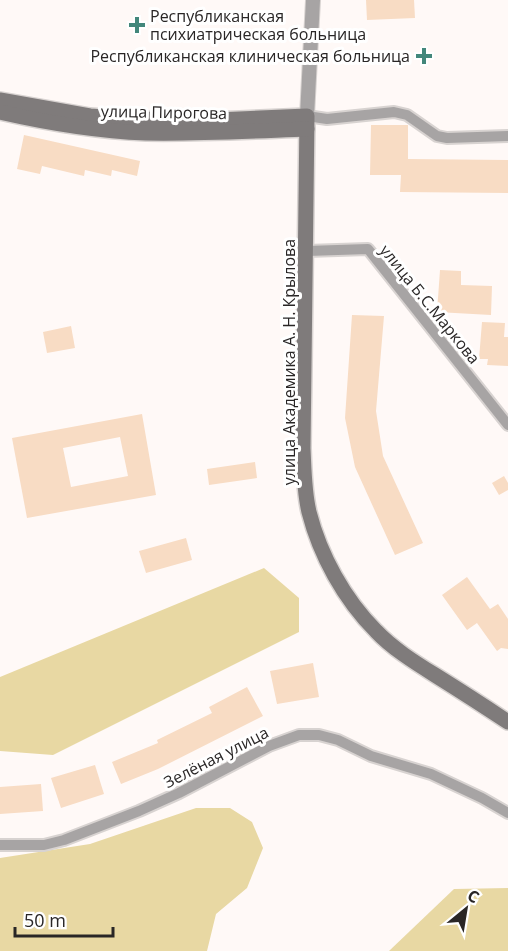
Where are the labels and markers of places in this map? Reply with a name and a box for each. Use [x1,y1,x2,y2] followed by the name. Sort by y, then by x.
[150,5,366,45] place label: Республиканская психиатрическая больница
[128,16,146,34] marker: Республиканская психиатрическая больница
[90,45,410,67] place label: Республиканская клиническая больница
[415,47,433,65] marker: Республиканская клиническая больница

